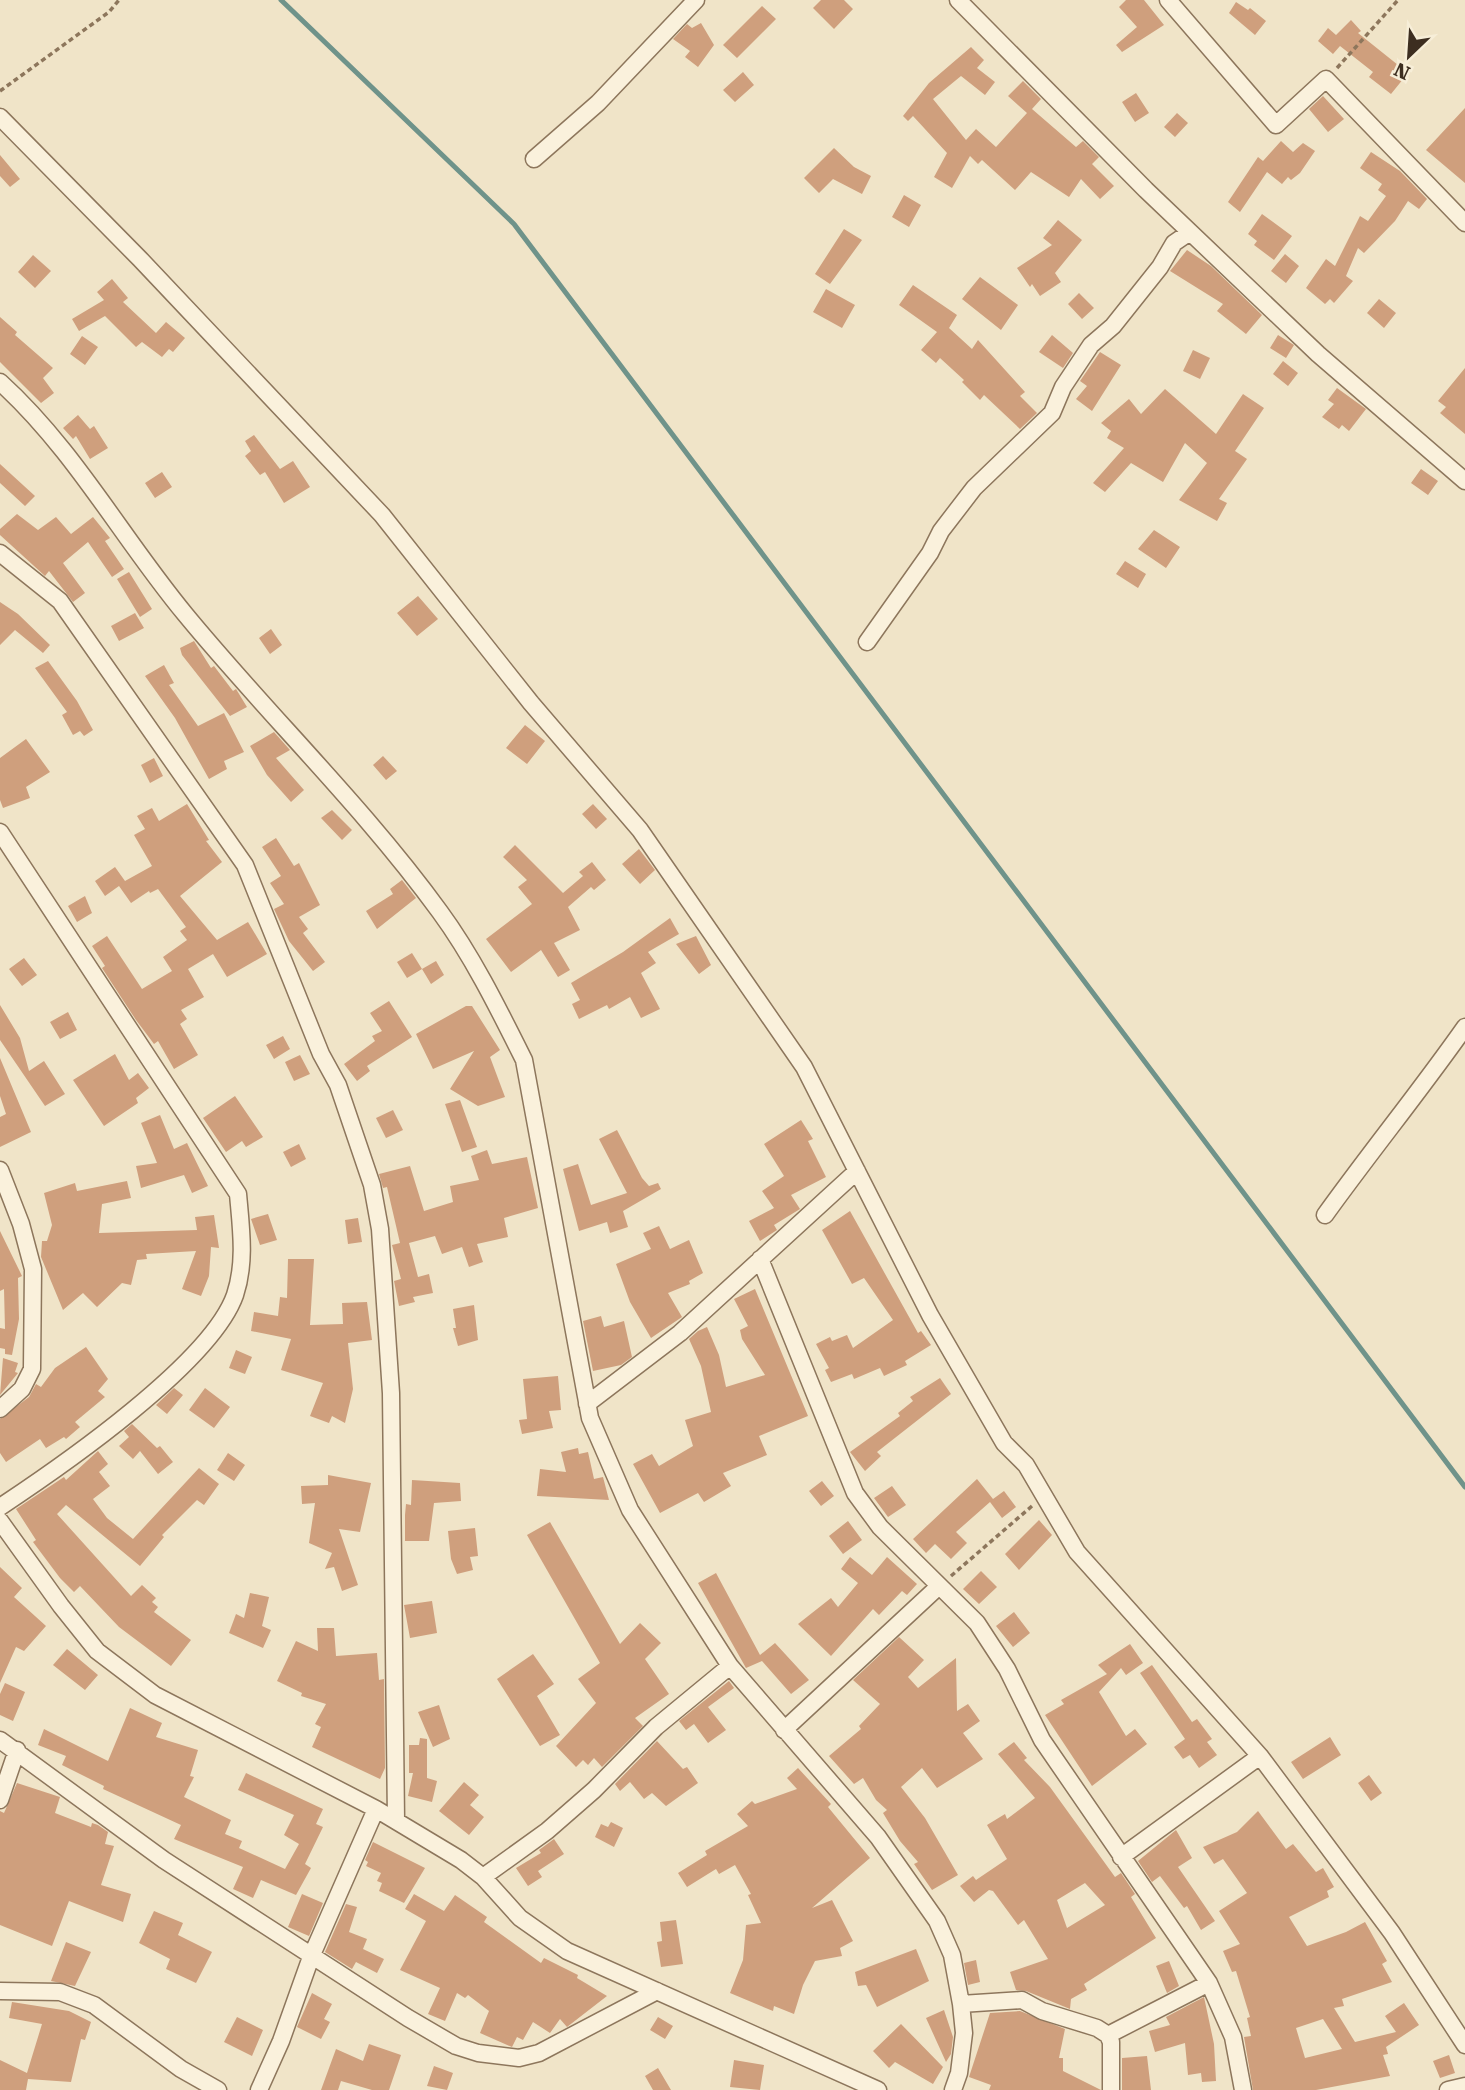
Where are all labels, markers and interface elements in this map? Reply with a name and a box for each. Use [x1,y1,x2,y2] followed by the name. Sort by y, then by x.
[1374,21,1444,91] north arrow
[1390,57,1414,84] text: N

